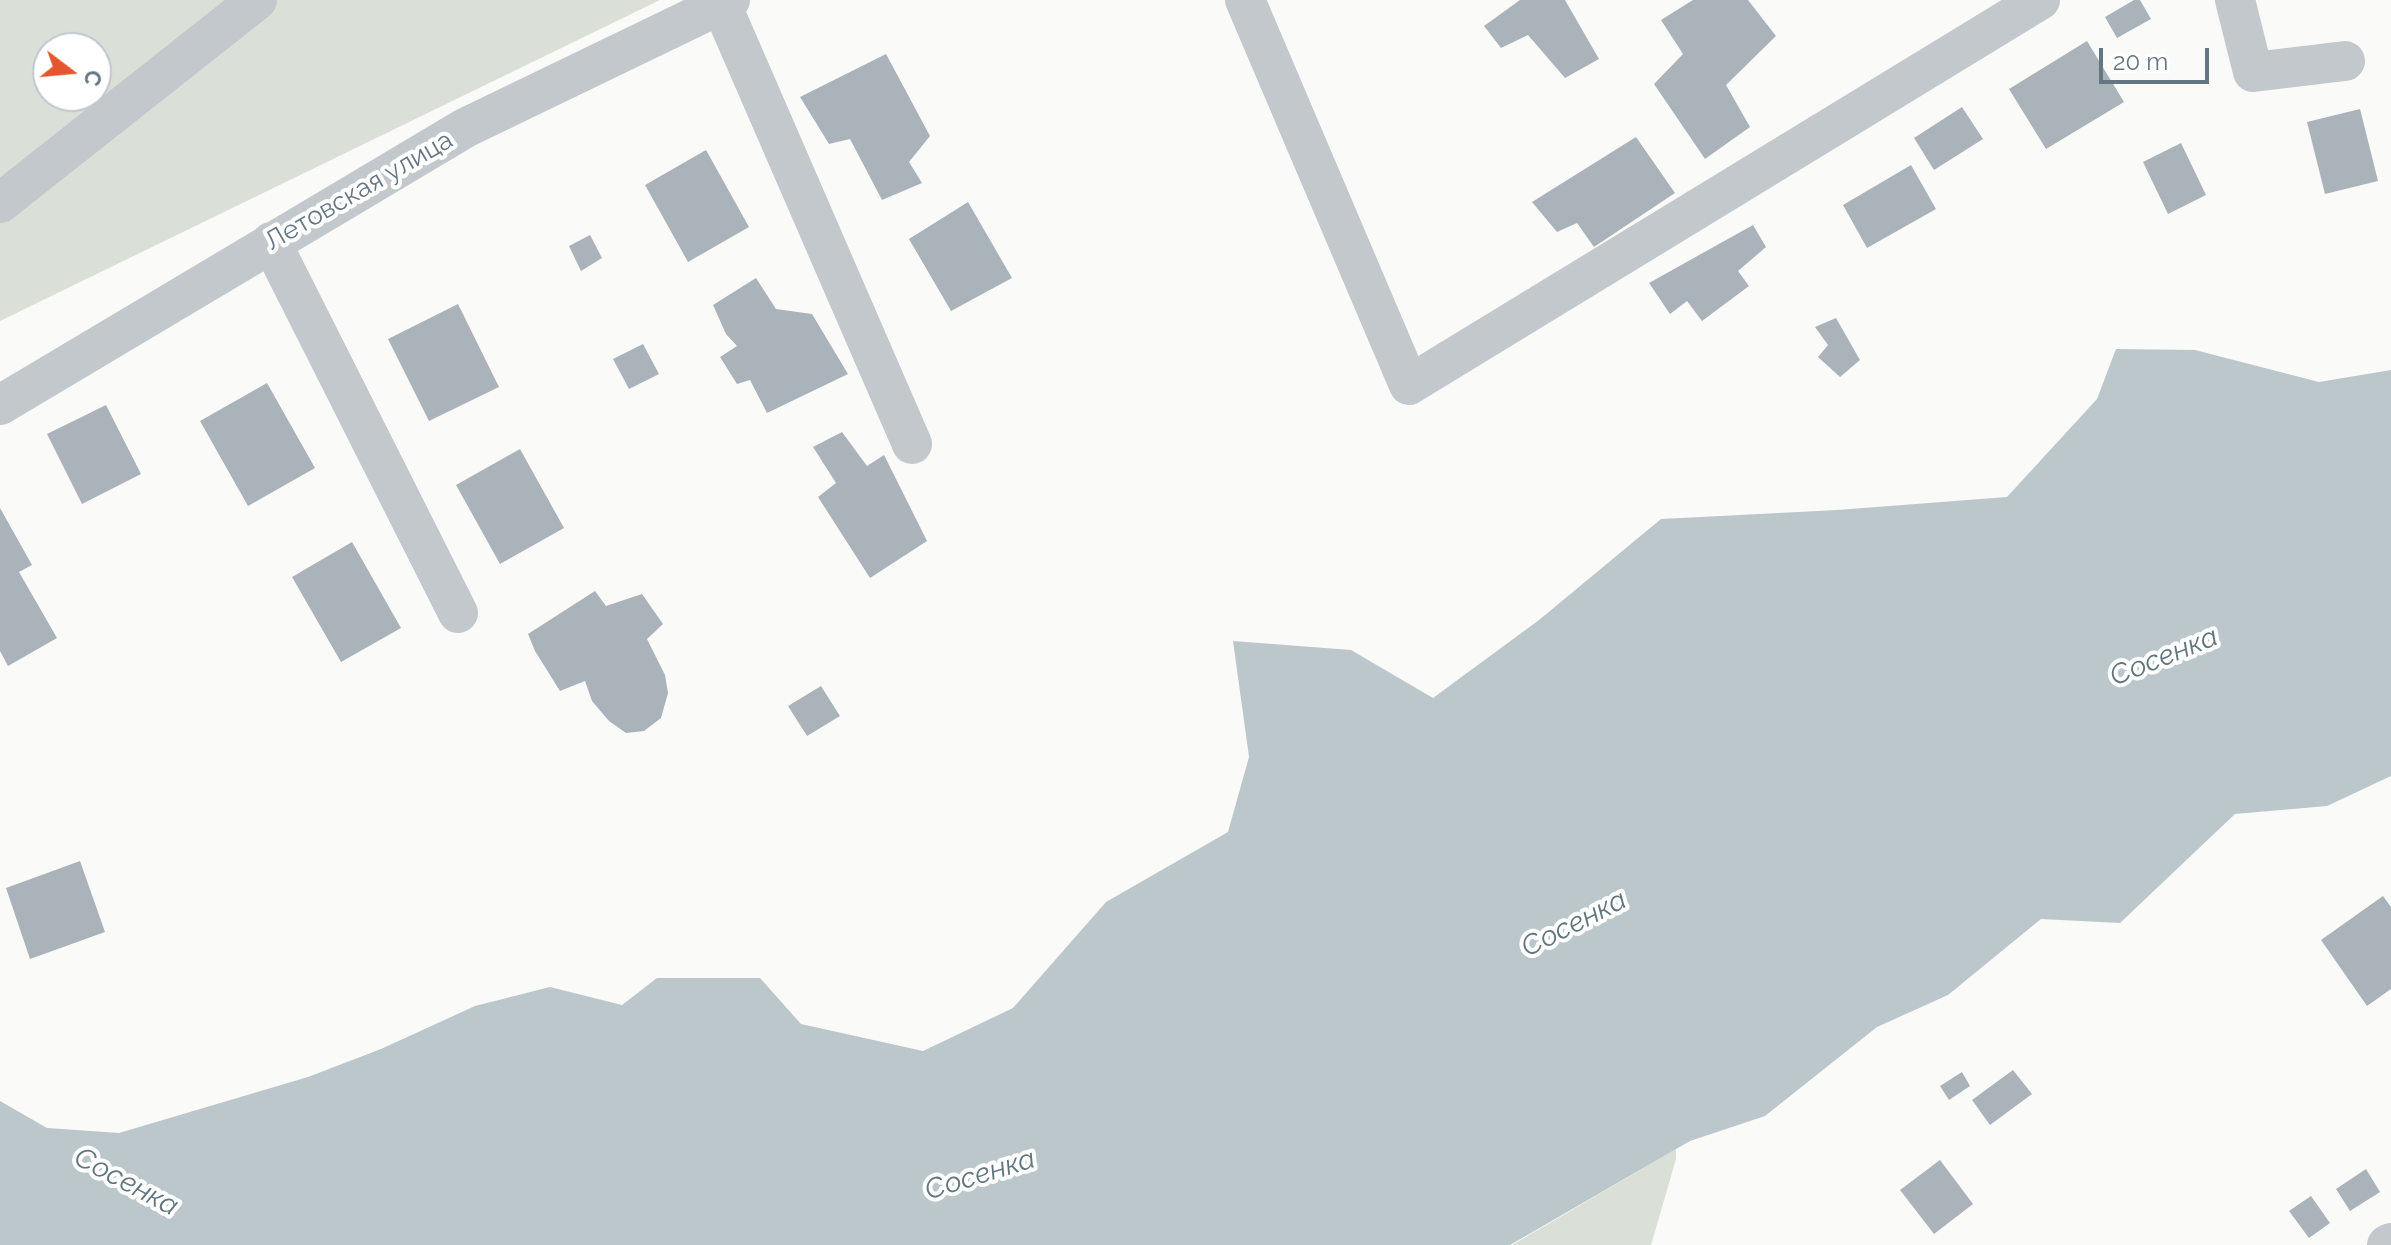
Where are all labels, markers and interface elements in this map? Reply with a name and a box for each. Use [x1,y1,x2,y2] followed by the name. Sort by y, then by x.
[32,32,112,112] north arrow
[2103,32,2213,82] scale bar
[2113,47,2168,76] text: 20 m
[79,67,108,89] text: С
[260,125,458,257] street label: Летовская улица
[2105,620,2223,694] water label: Сосенка
[1516,883,1632,965] water label: Сосенка
[68,1141,184,1223] water label: Сосенка
[921,1142,1039,1208] water label: Сосенка

